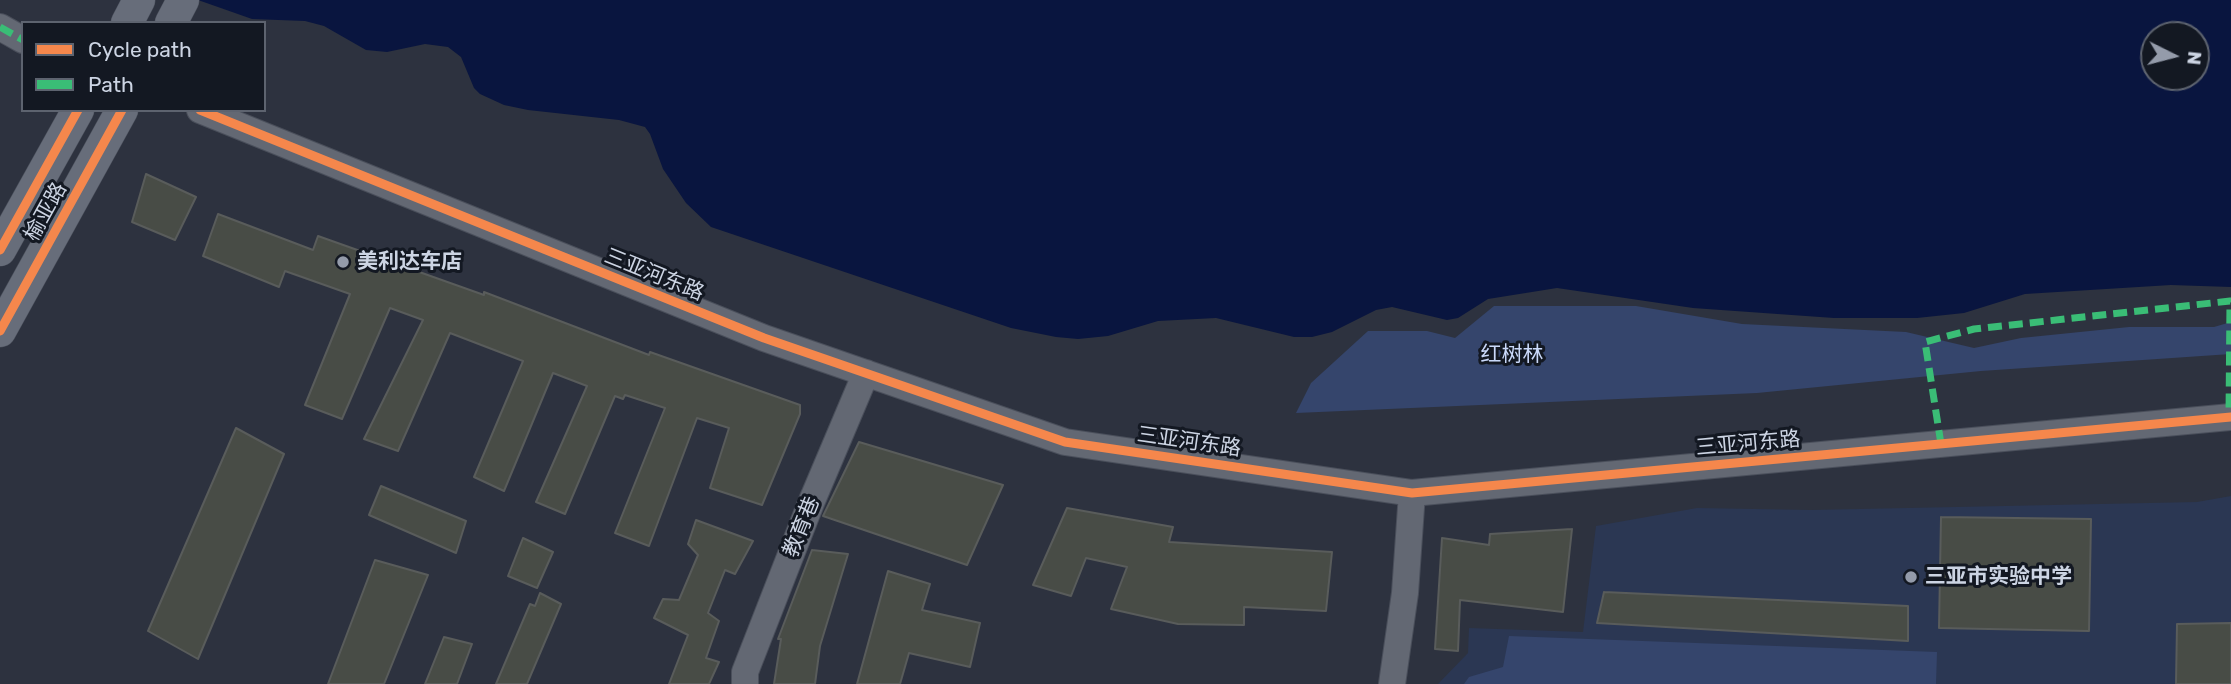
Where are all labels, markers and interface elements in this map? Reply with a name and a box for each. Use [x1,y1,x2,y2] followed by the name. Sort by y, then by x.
[21,21,266,112] legend
[2140,21,2210,91] north arrow
[88,37,192,62] text: Cycle path
[2182,50,2207,66] text: N
[88,72,134,97] text: Path
[20,178,72,246] street label: 榆亚路
[601,244,707,306] street label: 三亚河东路
[357,249,462,275] place label: 美利达车店
[335,254,351,270] marker: 美利达车店
[1481,342,1543,368] park label: 红树林
[1135,422,1243,462] street label: 三亚河东路
[1695,427,1801,461] street label: 三亚河东路
[779,493,825,561] street label: 教育巷
[1925,564,2072,590] place label: 三亚市实验中学
[1903,569,1919,585] marker: 三亚市实验中学

